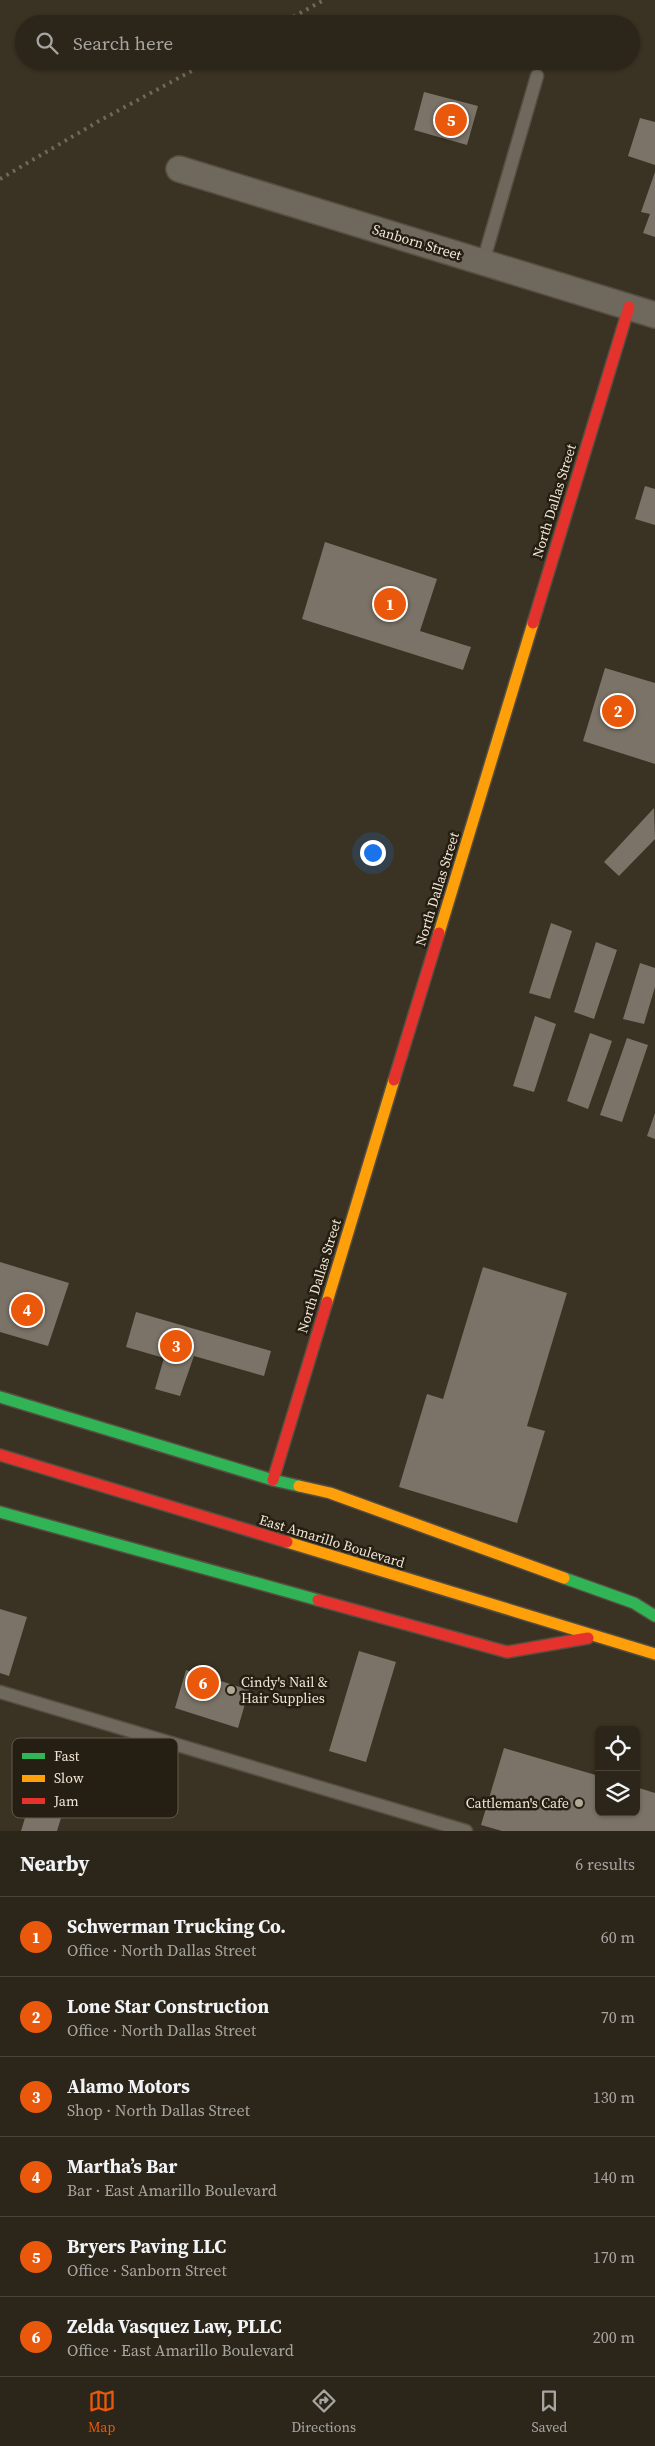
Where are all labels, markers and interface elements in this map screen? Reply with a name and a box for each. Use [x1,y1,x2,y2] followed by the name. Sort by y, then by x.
[15,15,640,70] search box
[33,29,61,57] icon: search
[73,30,173,56] text: Search here
[435,101,467,139] pin: 5
[370,219,464,265] street label: Sanborn Street
[527,441,581,560] street label: North Dallas Street
[374,585,406,623] pin: 1
[602,692,634,730] pin: 2
[410,829,464,948] street label: North Dallas Street
[360,840,386,866] your location
[292,1216,346,1335] street label: North Dallas Street
[11,1291,43,1329] pin: 4
[160,1327,192,1365] pin: 3
[257,1509,407,1573] street label: East Amarillo Boulevard
[187,1664,219,1702] pin: 6
[241,1672,328,1708] place label: Cindy's Nail & Hair Supplies
[225,1684,237,1696] marker: Cindy's Nail & Hair Supplies
[595,1726,640,1816] map controls
[595,1726,640,1771] button: locate
[12,1738,178,1818] legend
[54,1746,80,1766] text: Fast
[54,1768,84,1788] text: Slow
[595,1771,640,1816] button: layers
[53,1791,79,1811] text: Jam
[466,1793,569,1813] place label: Cattleman's Cafe
[573,1797,585,1809] marker: Cattleman's Cafe
[20,1849,90,1878] text: Nearby
[575,1853,635,1875] text: 6 results
[67,1913,286,1939] text: Schwerman Trucking Co.
[32,1926,40,1948] text: 1
[601,1926,635,1948] text: 60 m
[67,1939,256,1961] text: Office · North Dallas Street
[67,1993,269,2019] text: Lone Star Construction
[32,2006,40,2028] text: 2
[601,2006,635,2028] text: 70 m
[67,2019,256,2041] text: Office · North Dallas Street
[67,2073,190,2099] text: Alamo Motors
[32,2086,40,2108] text: 3
[593,2086,635,2108] text: 130 m
[67,2099,250,2121] text: Shop · North Dallas Street
[67,2153,177,2179] text: Martha’s Bar
[32,2166,40,2188] text: 4
[593,2166,635,2188] text: 140 m
[67,2179,277,2201] text: Bar · East Amarillo Boulevard
[67,2233,226,2259] text: Bryers Paving LLC
[32,2246,40,2268] text: 5
[593,2246,635,2268] text: 170 m
[67,2259,227,2281] text: Office · Sanborn Street
[67,2313,282,2339] text: Zelda Vasquez Law, PLLC
[32,2326,40,2348] text: 6
[593,2326,635,2348] text: 200 m
[67,2339,294,2361] text: Office · East Amarillo Boulevard
[88,2387,116,2437] tab: Map
[291,2387,356,2437] tab: Directions
[531,2387,567,2437] tab: Saved

